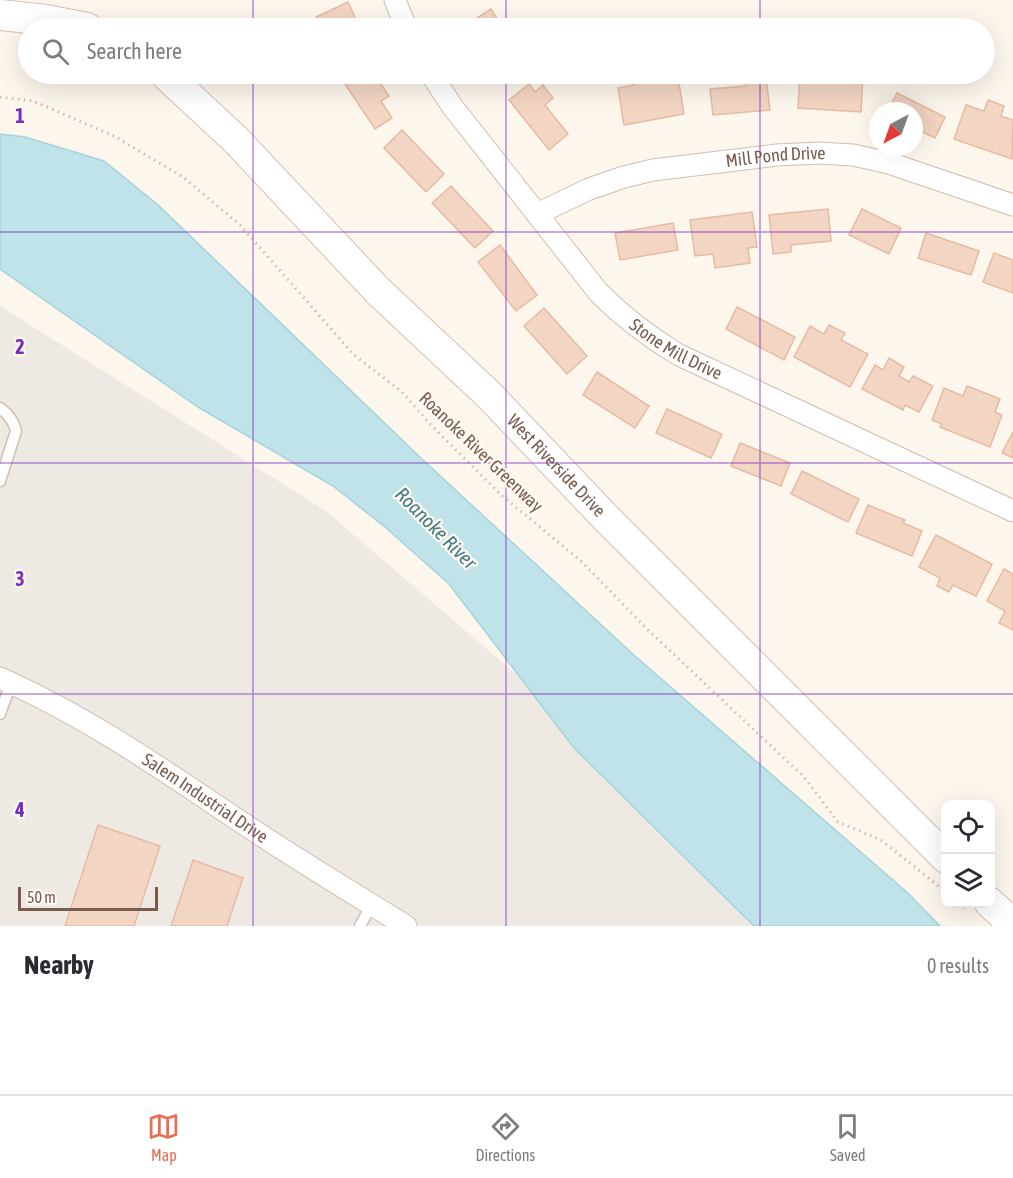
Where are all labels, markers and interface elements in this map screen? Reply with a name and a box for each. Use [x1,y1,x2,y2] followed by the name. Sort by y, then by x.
[18,18,995,84] search box
[39,35,72,68] icon: search
[87,38,182,64] text: Search here
[869,102,923,156] north arrow
[15,104,25,127] text: 1
[725,142,826,171] street label: Mill Pond Drive
[626,314,726,384] street label: Stone Mill Drive
[15,335,25,358] text: 2
[415,387,548,516] street label: Roanoke River Greenway
[503,410,610,521] street label: West Riverside Drive
[391,482,483,574] water label: Roanoke River
[15,567,25,590] text: 3
[139,748,272,847] street label: Salem Industrial Drive
[14,798,25,821] text: 4
[941,800,995,908] map controls
[941,800,995,854] button: locate
[941,854,995,908] button: layers
[18,884,158,912] scale bar
[27,888,56,906] text: 50 m
[24,950,94,980] text: Nearby
[927,954,989,977] text: 0 results
[147,1110,180,1164] tab: Map
[475,1110,535,1164] tab: Directions
[830,1110,865,1164] tab: Saved

